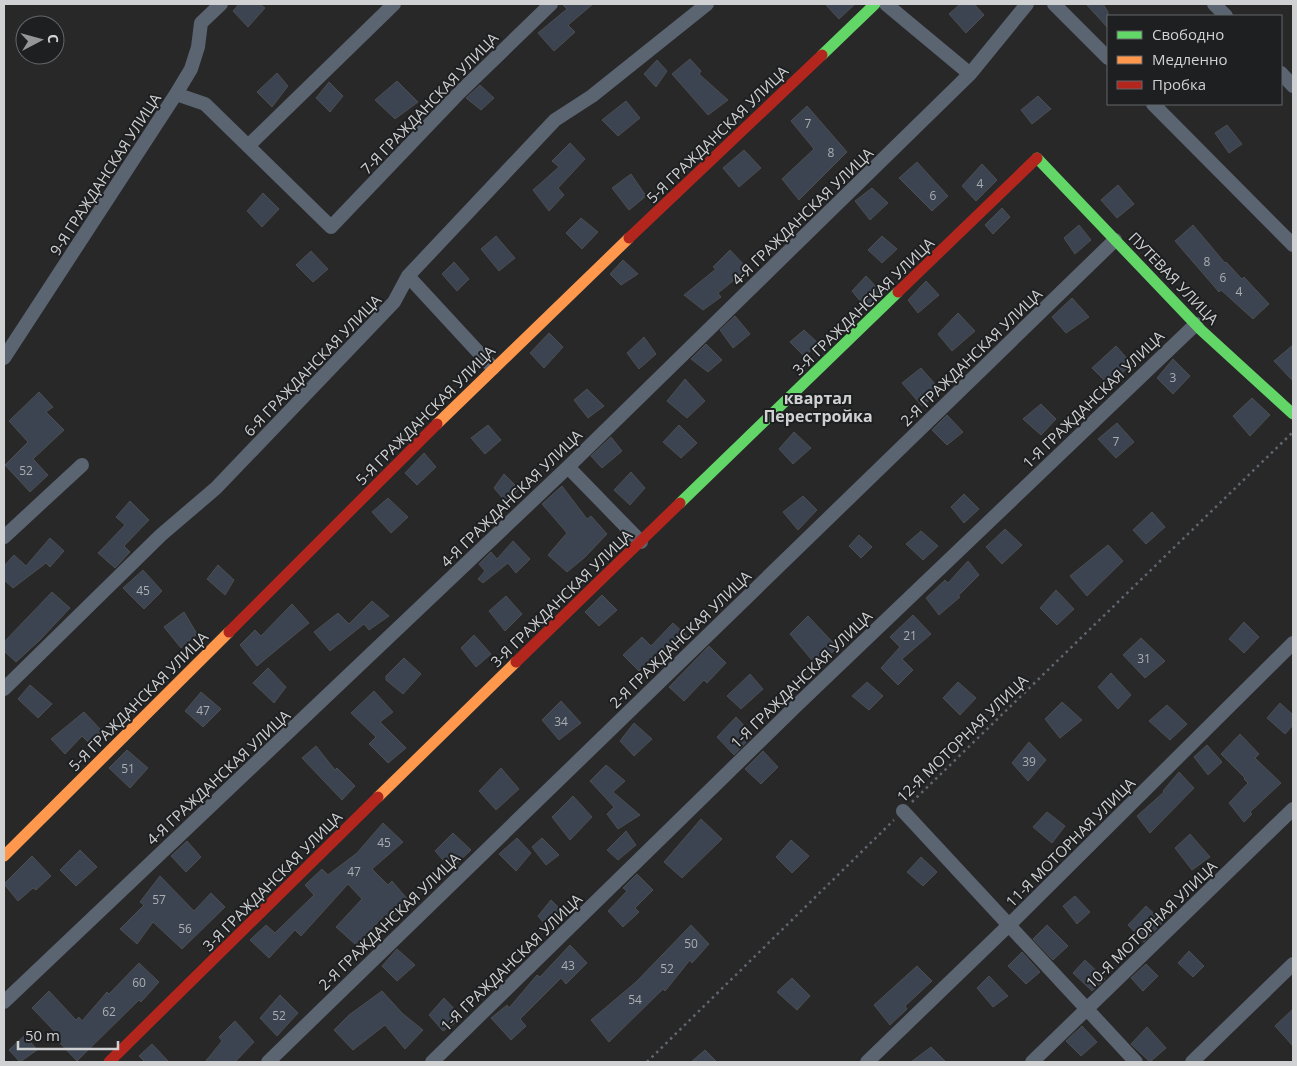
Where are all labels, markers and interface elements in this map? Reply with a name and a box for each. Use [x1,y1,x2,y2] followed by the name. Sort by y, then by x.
[15,15,65,65] north arrow
[1107,15,1282,105] legend
[1152,24,1224,44] text: Свободно
[356,27,502,178] street label: 7-Я ГРАЖДАНСКАЯ УЛИЦА
[44,33,63,44] text: С
[1152,49,1228,69] text: Медленно
[642,61,793,207] street label: 5-Я ГРАЖДАНСКАЯ УЛИЦА
[1152,74,1206,94] text: Пробка
[45,89,165,259] street label: 9-Я ГРАЖДАНСКАЯ УЛИЦА
[805,115,812,132] house number: 7
[727,143,878,289] street label: 4-Я ГРАЖДАНСКАЯ УЛИЦА
[828,144,835,161] house number: 8
[977,175,984,192] house number: 4
[930,187,937,204] house number: 6
[1125,227,1224,329] street label: ПУТЕВАЯ УЛИЦА
[788,233,939,379] street label: 3-Я ГРАЖДАНСКАЯ УЛИЦА
[1204,253,1211,270] house number: 8
[1220,269,1227,286] house number: 6
[1236,283,1243,300] house number: 4
[896,284,1047,430] street label: 2-Я ГРАЖДАНСКАЯ УЛИЦА
[239,289,385,440] street label: 6-Я ГРАЖДАНСКАЯ УЛИЦА
[1018,326,1169,472] street label: 1-Я ГРАЖДАНСКАЯ УЛИЦА
[351,340,500,489] street label: 5-Я ГРАЖДАНСКАЯ УЛИЦА
[1170,369,1177,386] house number: 3
[763,387,873,427] district label: квартал Перестройка
[436,425,587,571] street label: 4-Я ГРАЖДАНСКАЯ УЛИЦА
[1113,433,1120,450] house number: 7
[19,462,33,479] house number: 52
[486,525,637,671] street label: 3-Я ГРАЖДАНСКАЯ УЛИЦА
[605,566,756,712] street label: 2-Я ГРАЖДАНСКАЯ УЛИЦА
[136,582,150,599] house number: 45
[726,606,877,752] street label: 1-Я ГРАЖДАНСКАЯ УЛИЦА
[64,626,213,775] street label: 5-Я ГРАЖДАНСКАЯ УЛИЦА
[903,627,917,644] house number: 21
[1137,650,1151,667] house number: 31
[892,670,1032,806] street label: 12-Я МОТОРНАЯ УЛИЦА
[196,702,210,719] house number: 47
[142,705,295,849] street label: 4-Я ГРАЖДАНСКАЯ УЛИЦА
[554,713,568,730] house number: 34
[1022,753,1036,770] house number: 39
[121,760,135,777] house number: 51
[1001,773,1139,911] street label: 11-Я МОТОРНАЯ УЛИЦА
[198,806,347,955] street label: 3-Я ГРАЖДАНСКАЯ УЛИЦА
[377,834,391,851] house number: 45
[314,848,465,994] street label: 2-Я ГРАЖДАНСКАЯ УЛИЦА
[1081,856,1221,992] street label: 10-Я МОТОРНАЯ УЛИЦА
[347,863,361,880] house number: 47
[436,889,587,1035] street label: 1-Я ГРАЖДАНСКАЯ УЛИЦА
[152,891,166,908] house number: 57
[178,920,192,937] house number: 56
[684,935,698,952] house number: 50
[561,957,575,974] house number: 43
[660,960,674,977] house number: 52
[132,974,146,991] house number: 60
[628,991,642,1008] house number: 54
[102,1003,116,1020] house number: 62
[272,1007,286,1024] house number: 52
[18,1018,118,1050] scale bar
[25,1025,60,1045] text: 50 m

